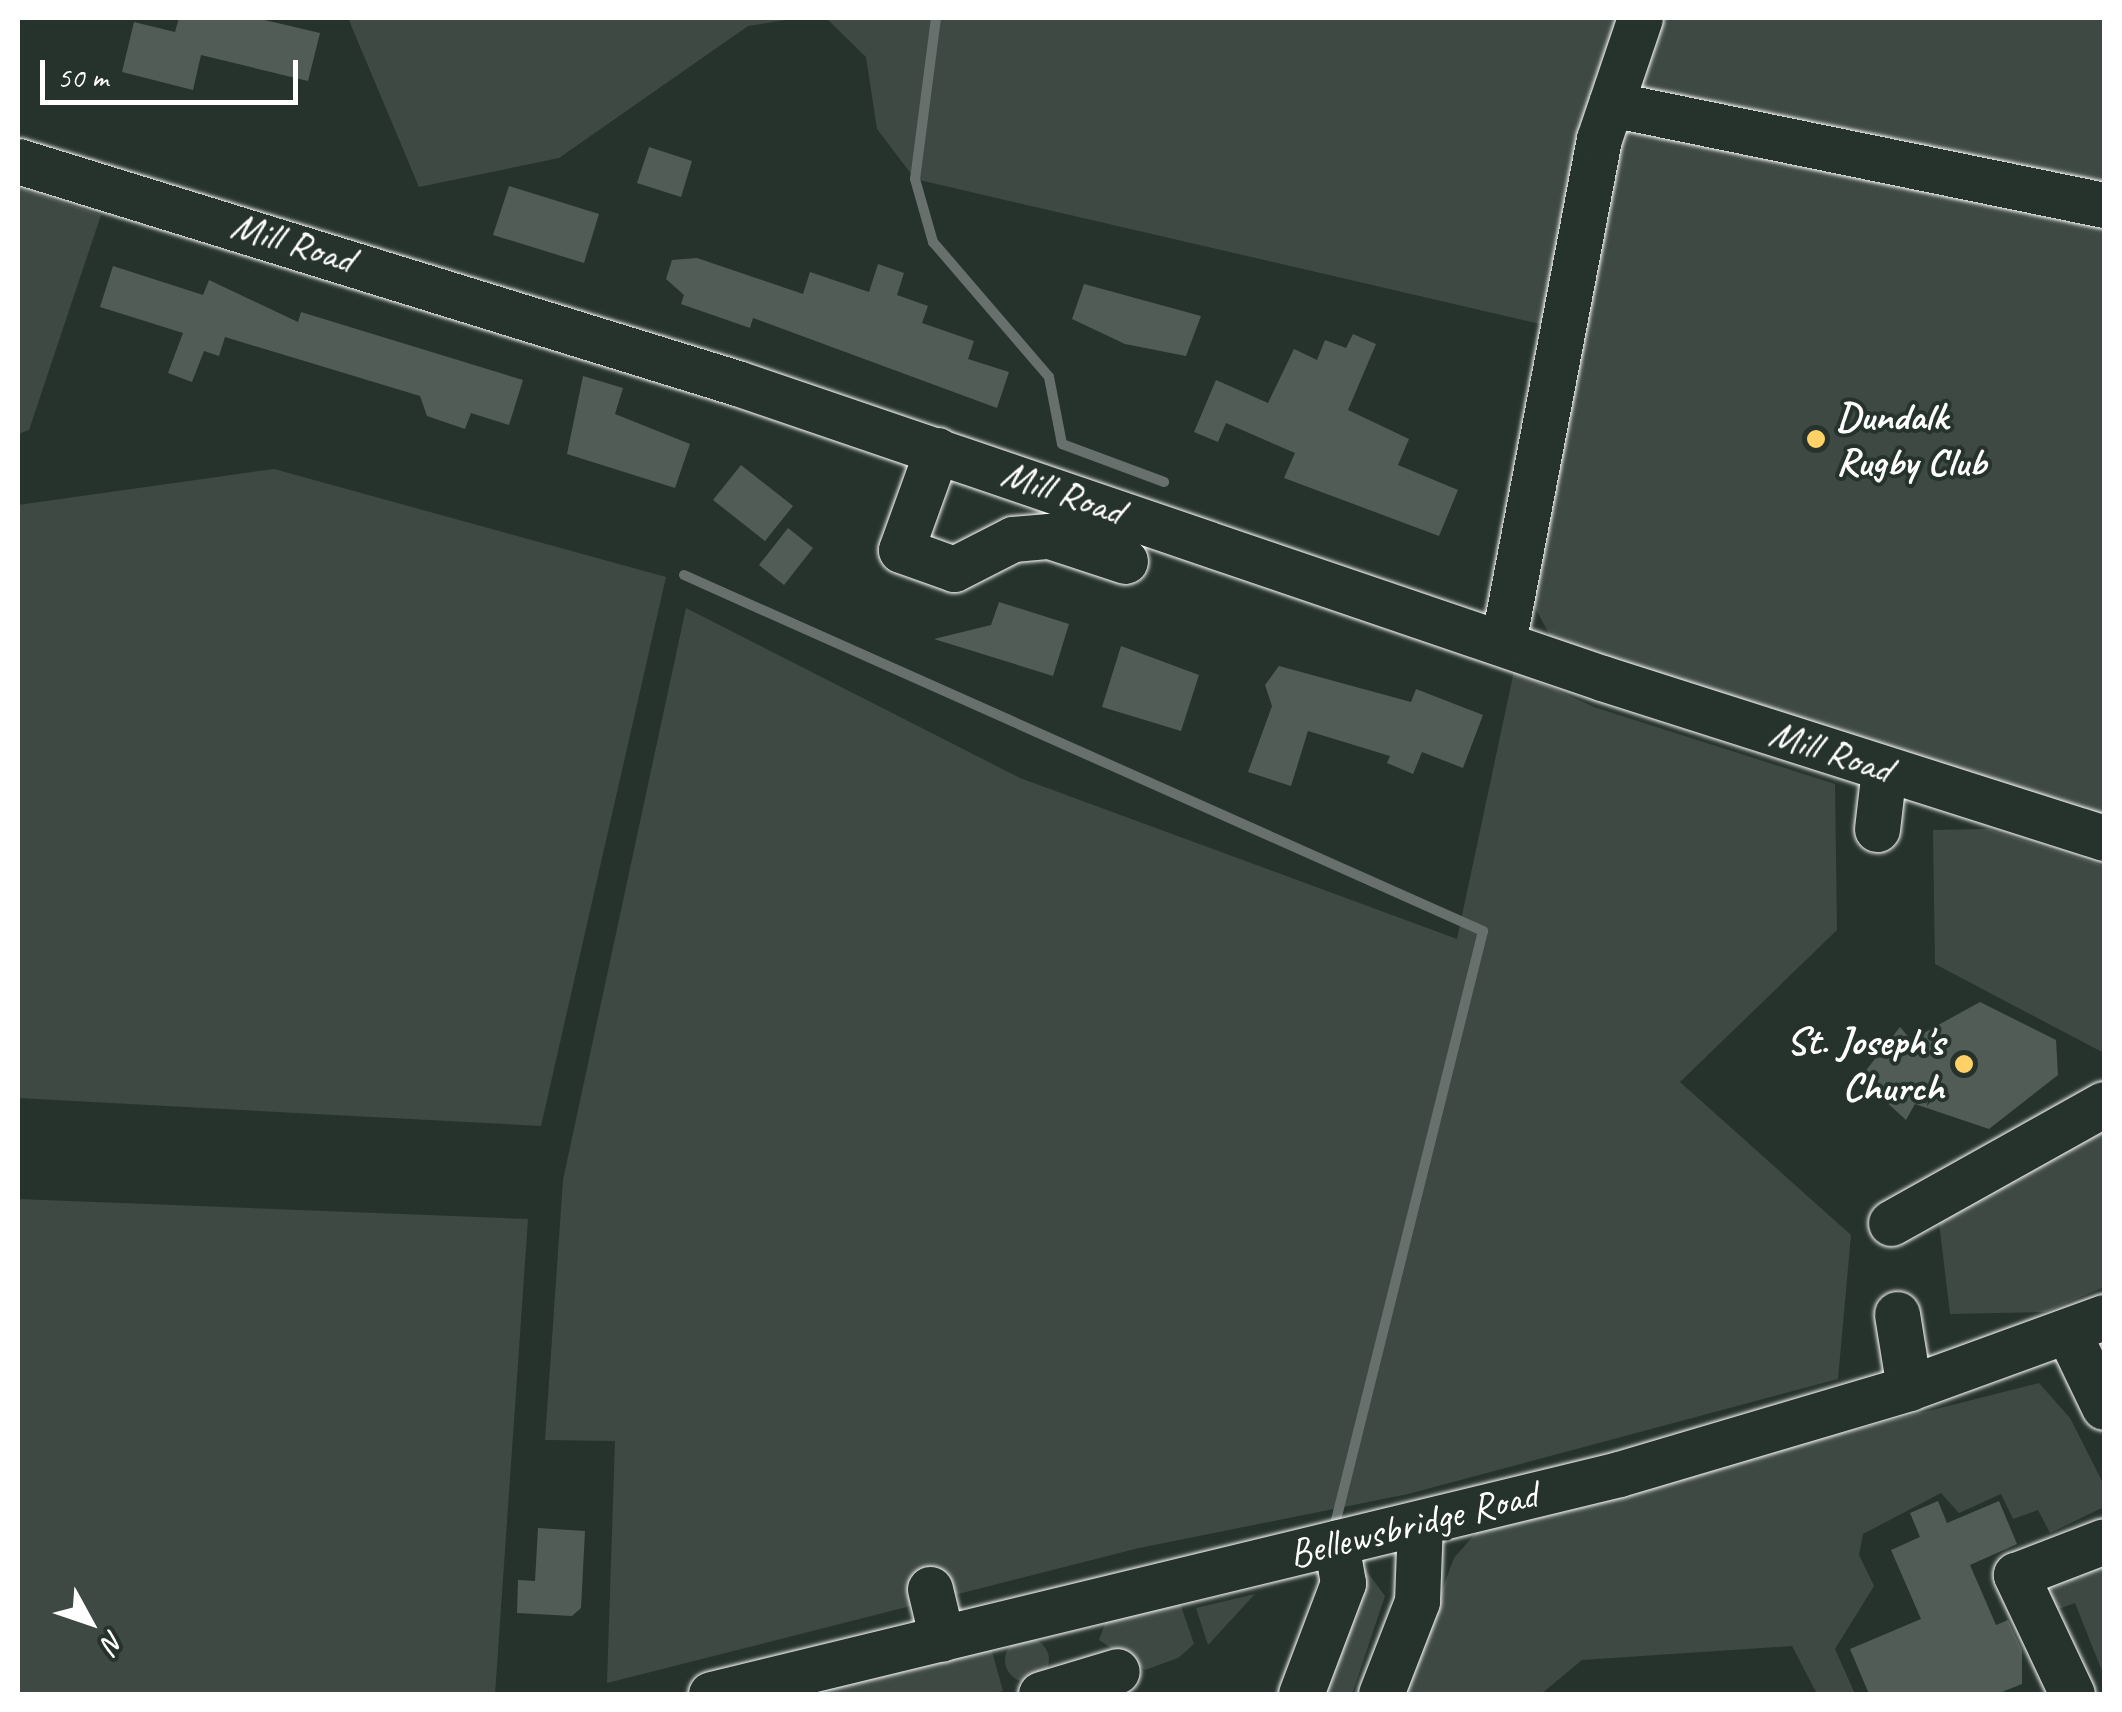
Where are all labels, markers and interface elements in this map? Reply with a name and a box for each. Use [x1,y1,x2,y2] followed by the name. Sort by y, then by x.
[45,40,302,102] scale bar
[57,58,108,96] text: 50 m
[225,201,361,283] street label: Mill Road
[1836,392,1986,486] place label: Dundalk Rugby Club
[1805,428,1827,450] marker: Dundalk Rugby Club
[995,449,1131,535] street label: Mill Road
[1763,709,1899,793] street label: Mill Road
[1786,1017,1944,1111] place label: St. Joseph's Church
[1953,1053,1975,1075] marker: St. Joseph's Church
[1284,1470,1542,1578] street label: Bellewsbridge Road
[40,1572,140,1672] north arrow
[94,1624,132,1659] text: N

